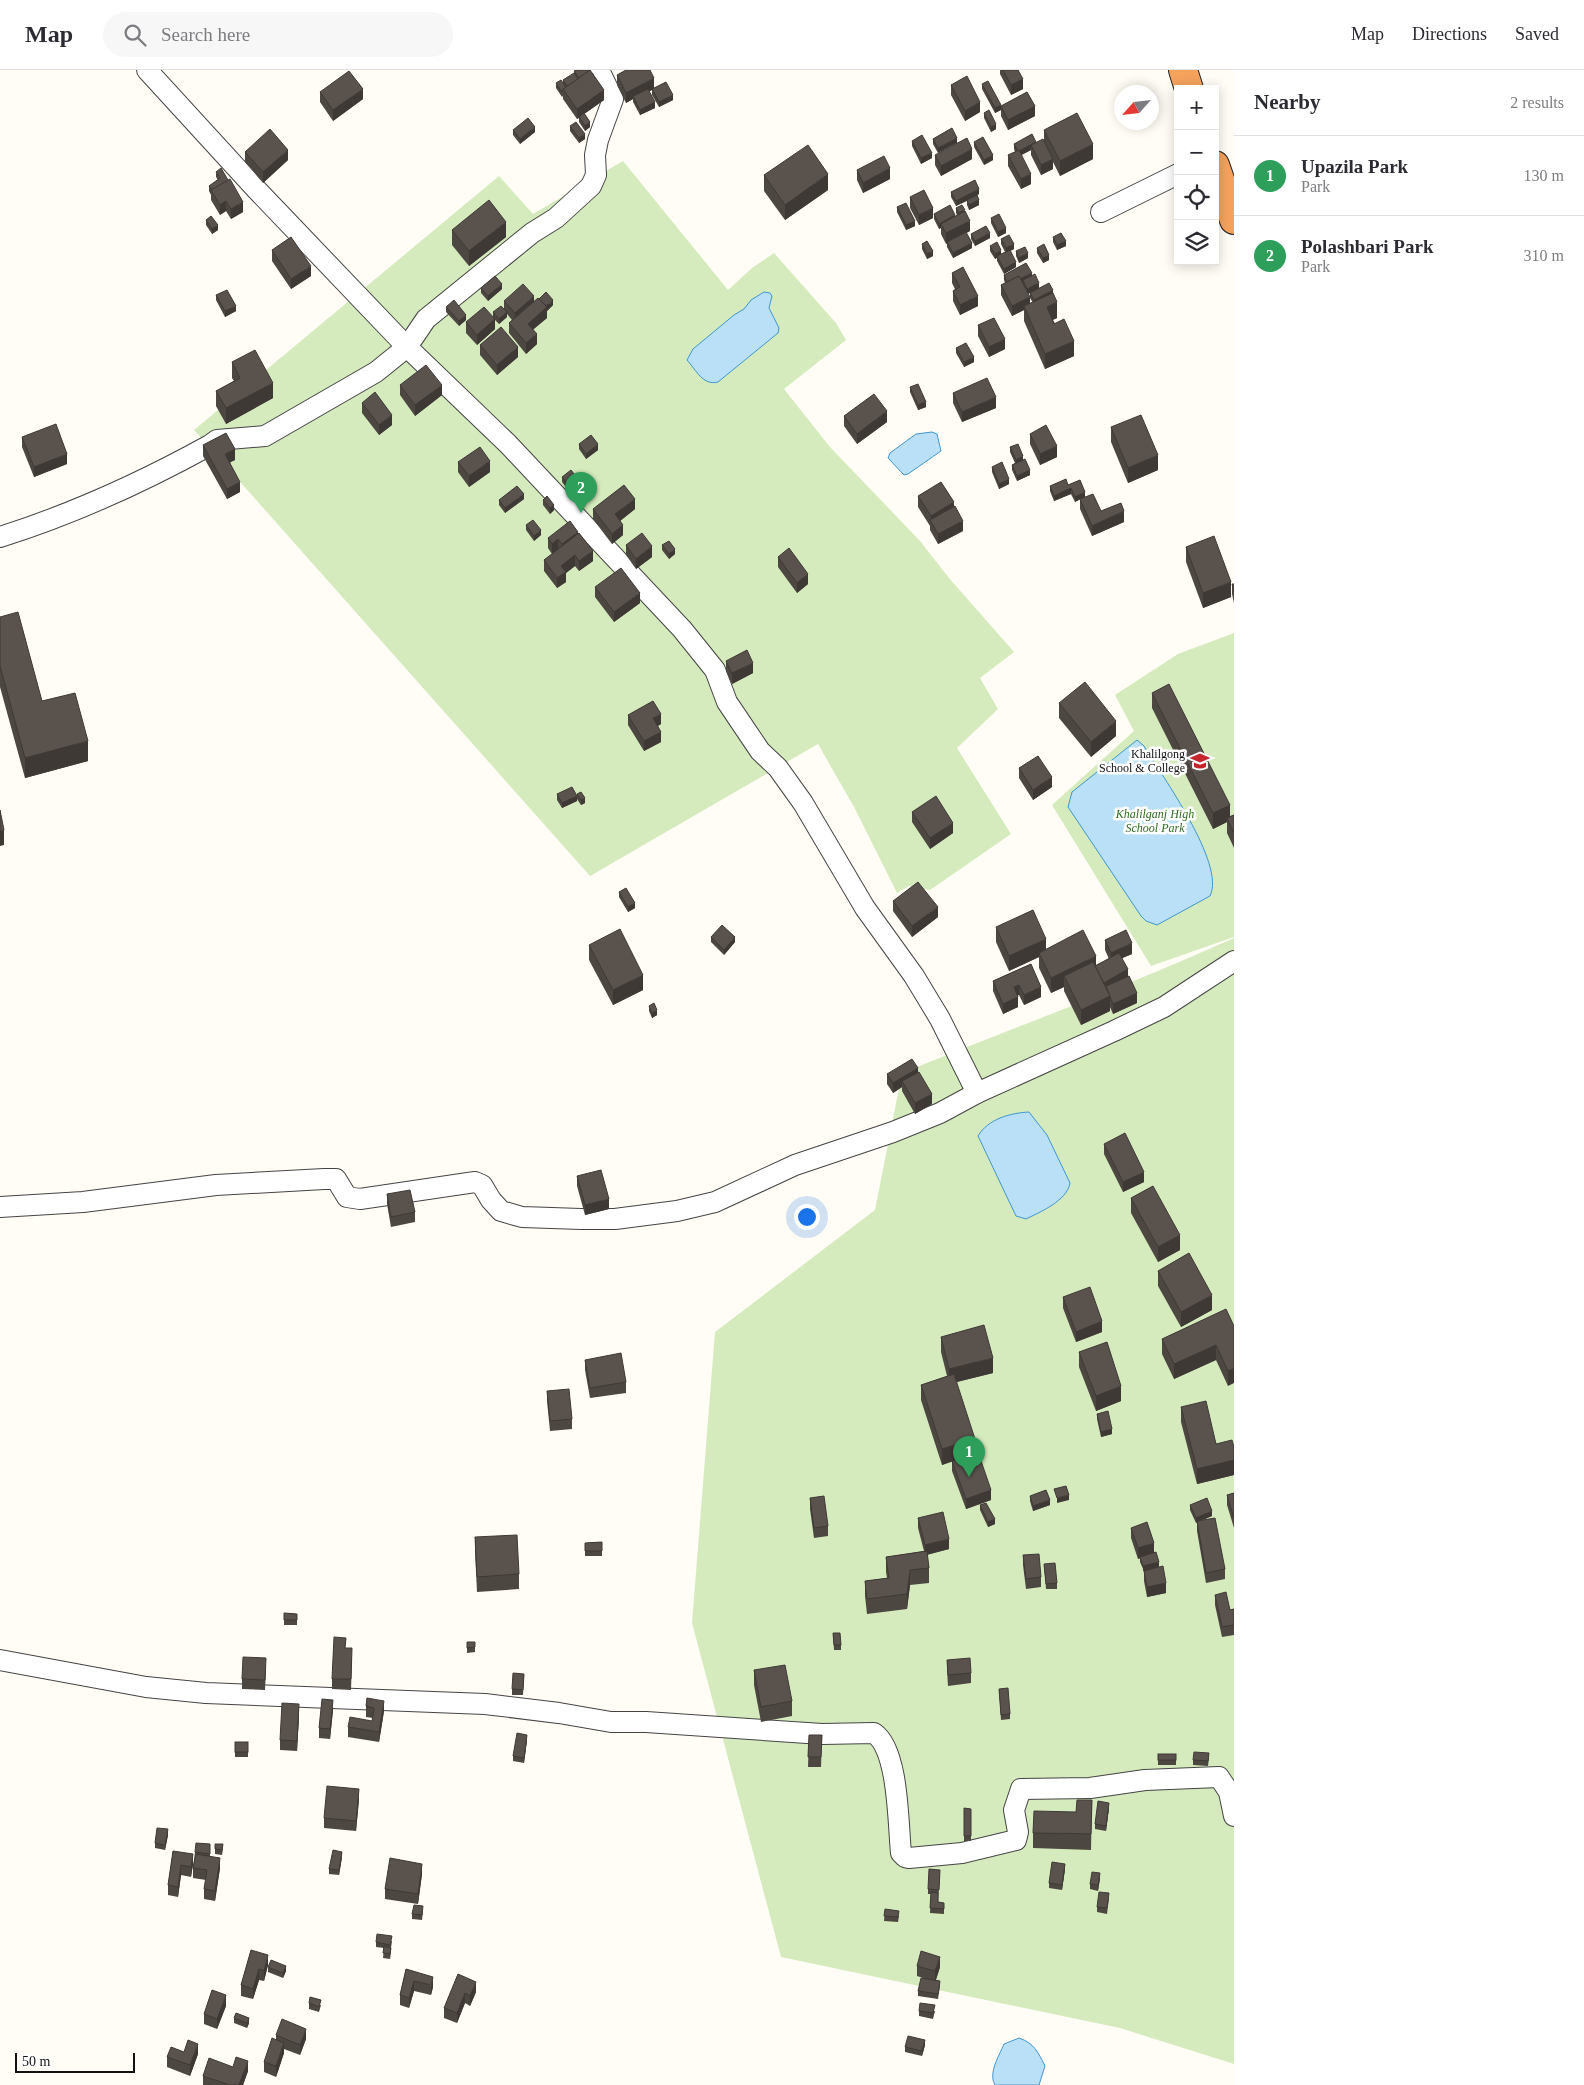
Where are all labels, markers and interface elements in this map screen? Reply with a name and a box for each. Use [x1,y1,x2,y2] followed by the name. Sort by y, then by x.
[103,12,453,57] search box
[25,21,73,47] text: Map
[121,21,149,49] icon: search
[161,24,250,45] text: Search here
[1351,24,1384,44] text: Map
[1412,24,1487,44] text: Directions
[1515,24,1559,44] text: Saved
[1114,85,1159,130] north arrow
[1174,85,1219,265] map controls
[1174,85,1219,130] button: +
[1254,90,1321,114] text: Nearby
[1510,94,1564,111] text: 2 results
[1174,130,1219,175] button: −
[1301,156,1408,177] text: Upazila Park
[1266,167,1274,184] text: 1
[1524,167,1564,184] text: 130 m
[1174,175,1219,220] button: locate
[1301,178,1330,195] text: Park
[1174,220,1219,265] button: layers
[1301,236,1433,257] text: Polashbari Park
[1266,247,1274,264] text: 2
[1524,247,1564,264] text: 310 m
[1301,258,1330,275] text: Park
[565,472,597,513] pin: 2
[1099,747,1185,775] place label: Khalilgong School & College
[1189,750,1211,772] school or university icon: Khalilgong School & College
[1115,807,1194,835] park label: Khalilganj High School Park
[794,1204,820,1230] your location
[953,1436,985,1477] pin: 1
[15,2050,135,2073] scale bar
[22,2054,50,2069] text: 50 m

